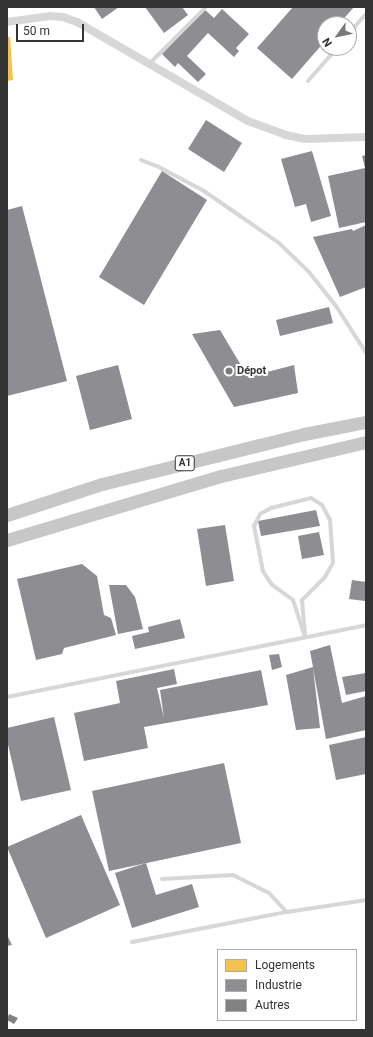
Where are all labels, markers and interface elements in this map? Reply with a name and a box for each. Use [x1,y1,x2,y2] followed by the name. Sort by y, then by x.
[18,16,86,42] scale bar
[317,16,357,56] north arrow
[23,24,50,38] text: 50 m
[320,35,335,49] text: N
[237,364,266,378] place label: Dépot
[224,366,234,376] marker: Dépot
[174,455,196,471] road number: A1
[217,949,357,1021] legend
[255,958,315,972] text: Logements
[255,978,302,992] text: Industrie
[255,998,290,1012] text: Autres

